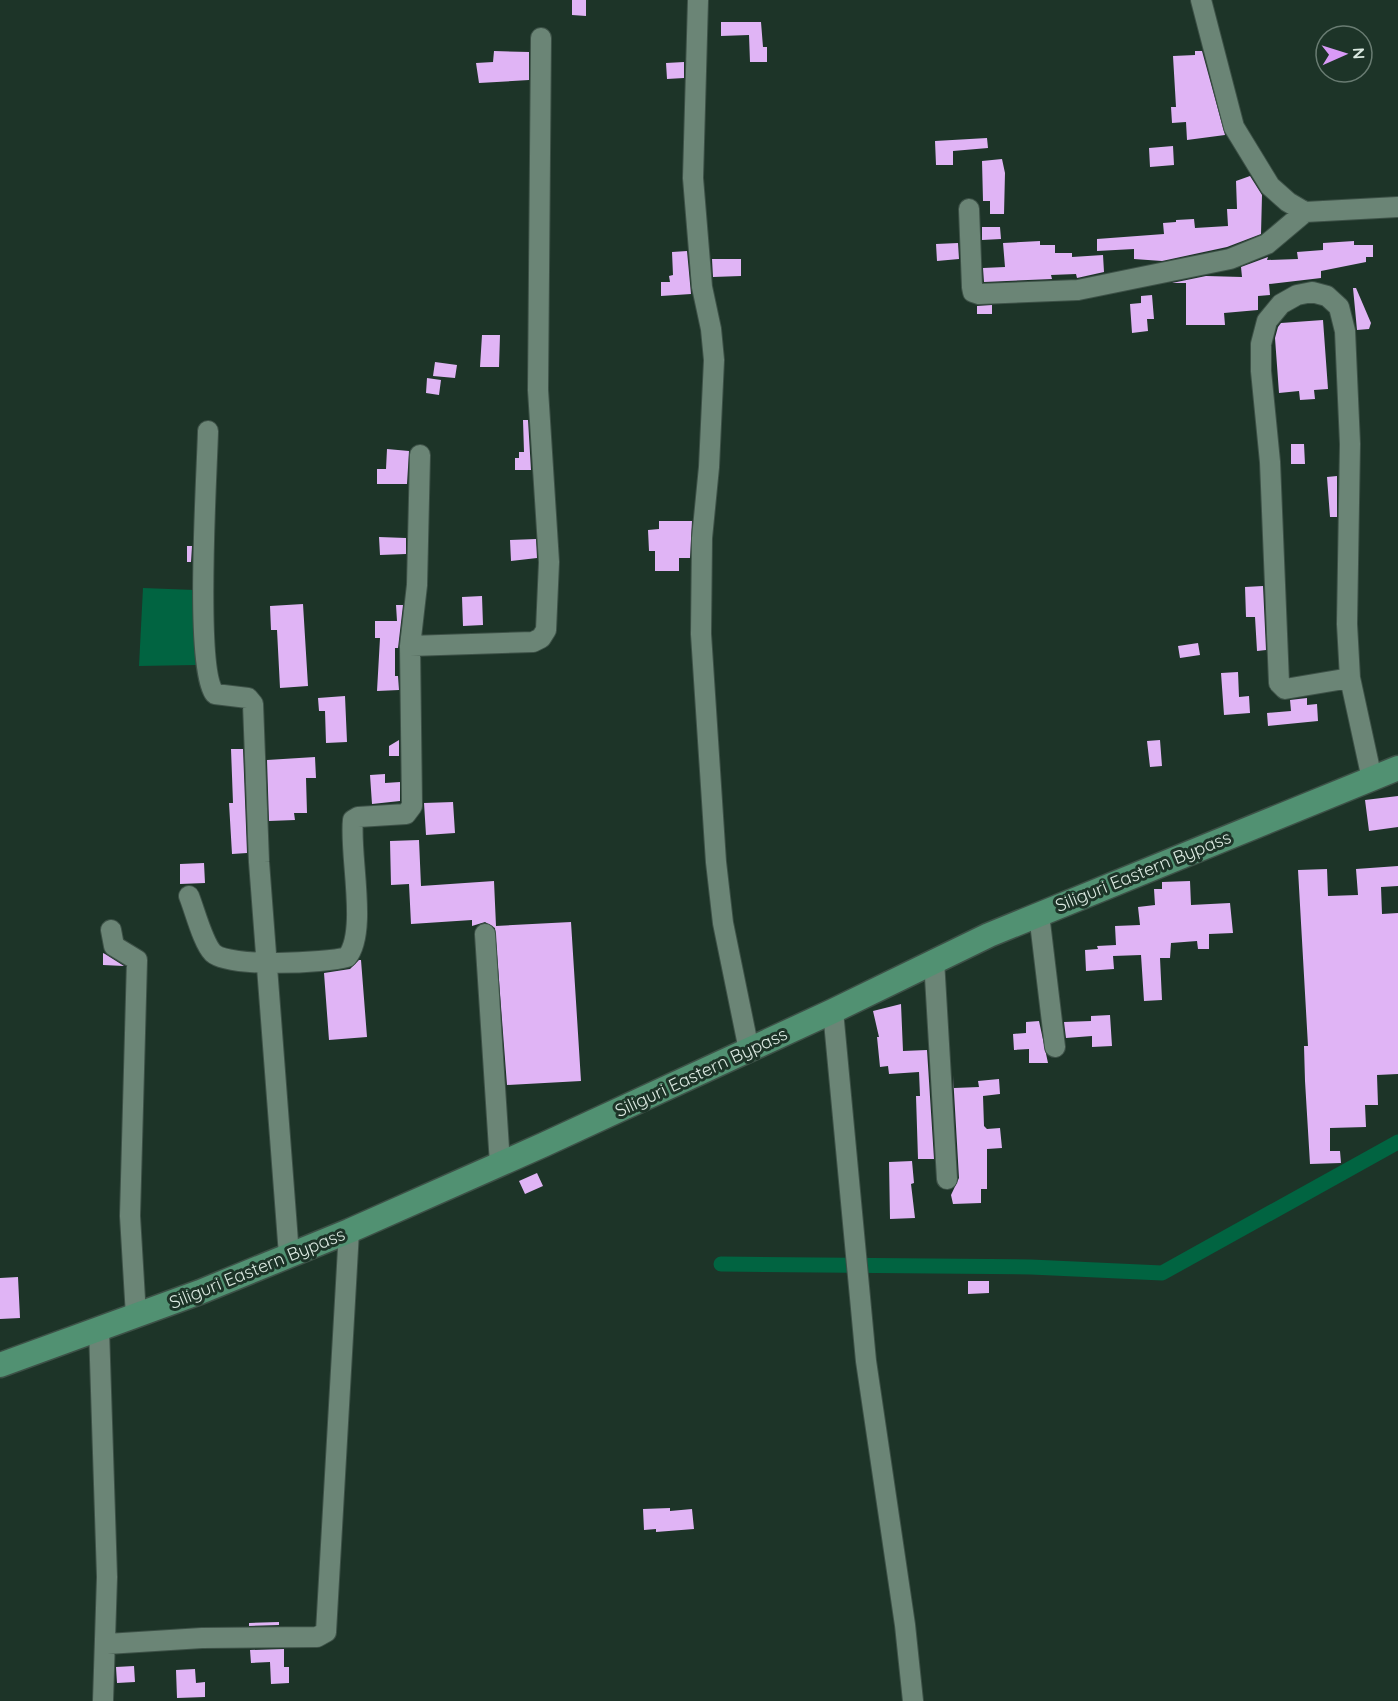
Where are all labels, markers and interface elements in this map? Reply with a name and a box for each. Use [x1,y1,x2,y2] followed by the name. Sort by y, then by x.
[1314,24,1374,84] north arrow
[1349,47,1369,60] text: N
[1052,825,1234,917] street label: Siliguri Eastern Bypass
[611,1022,791,1122] street label: Siliguri Eastern Bypass
[166,1222,348,1314] street label: Siliguri Eastern Bypass

